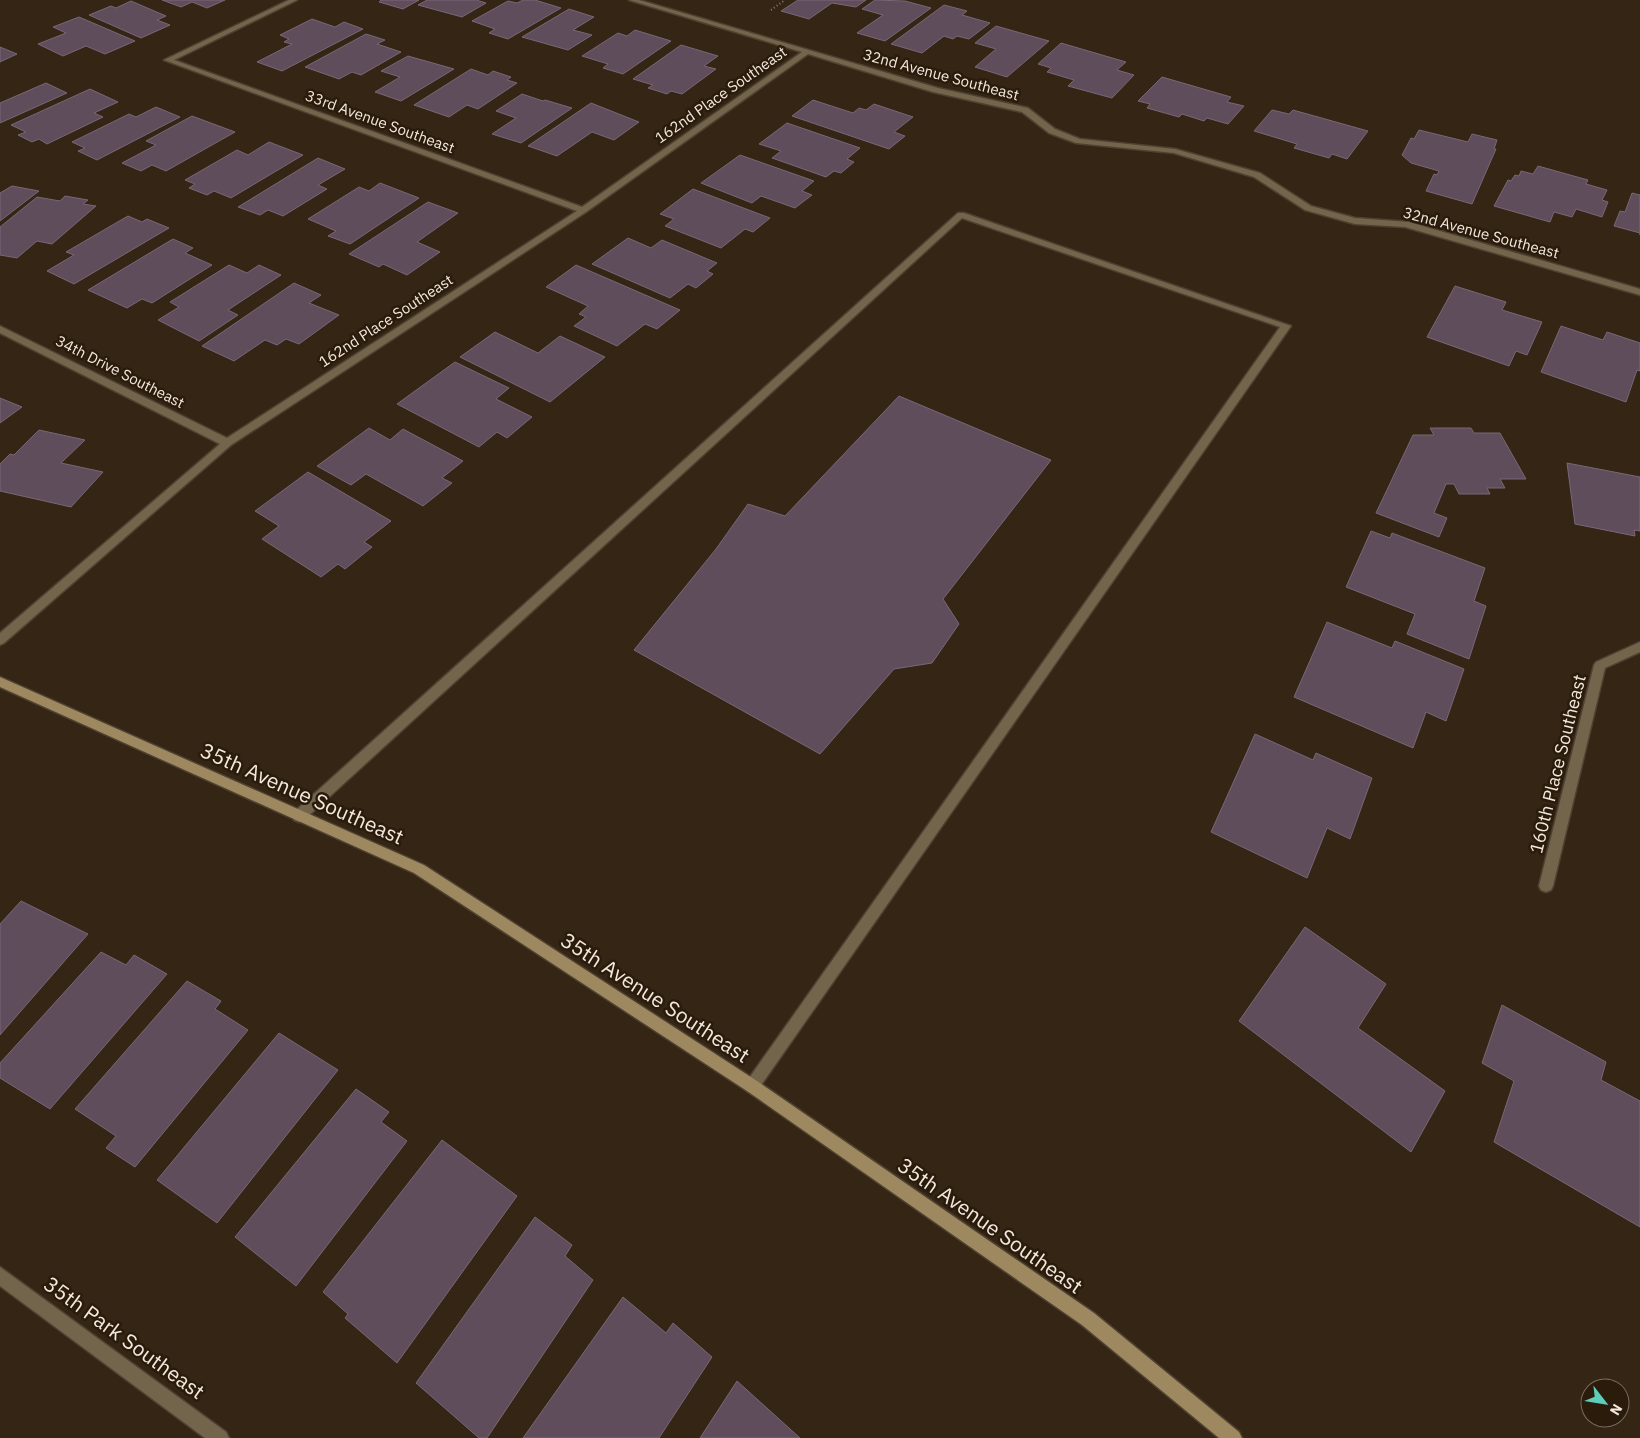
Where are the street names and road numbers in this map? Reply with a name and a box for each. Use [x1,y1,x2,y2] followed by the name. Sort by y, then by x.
[651,42,790,147] street label: 162nd Place Southeast
[861,45,1021,104] street label: 32nd Avenue Southeast
[303,86,457,157] street label: 33rd Avenue Southeast
[1401,203,1561,262] street label: 32nd Avenue Southeast
[315,270,456,371] street label: 162nd Place Southeast
[53,331,188,412] street label: 34th Drive Southeast
[1524,672,1591,856] street label: 160th Place Southeast
[196,736,409,851] street label: 35th Avenue Southeast
[556,926,755,1069] street label: 35th Avenue Southeast
[892,1151,1089,1300] street label: 35th Avenue Southeast
[39,1269,211,1405] street label: 35th Park Southeast

